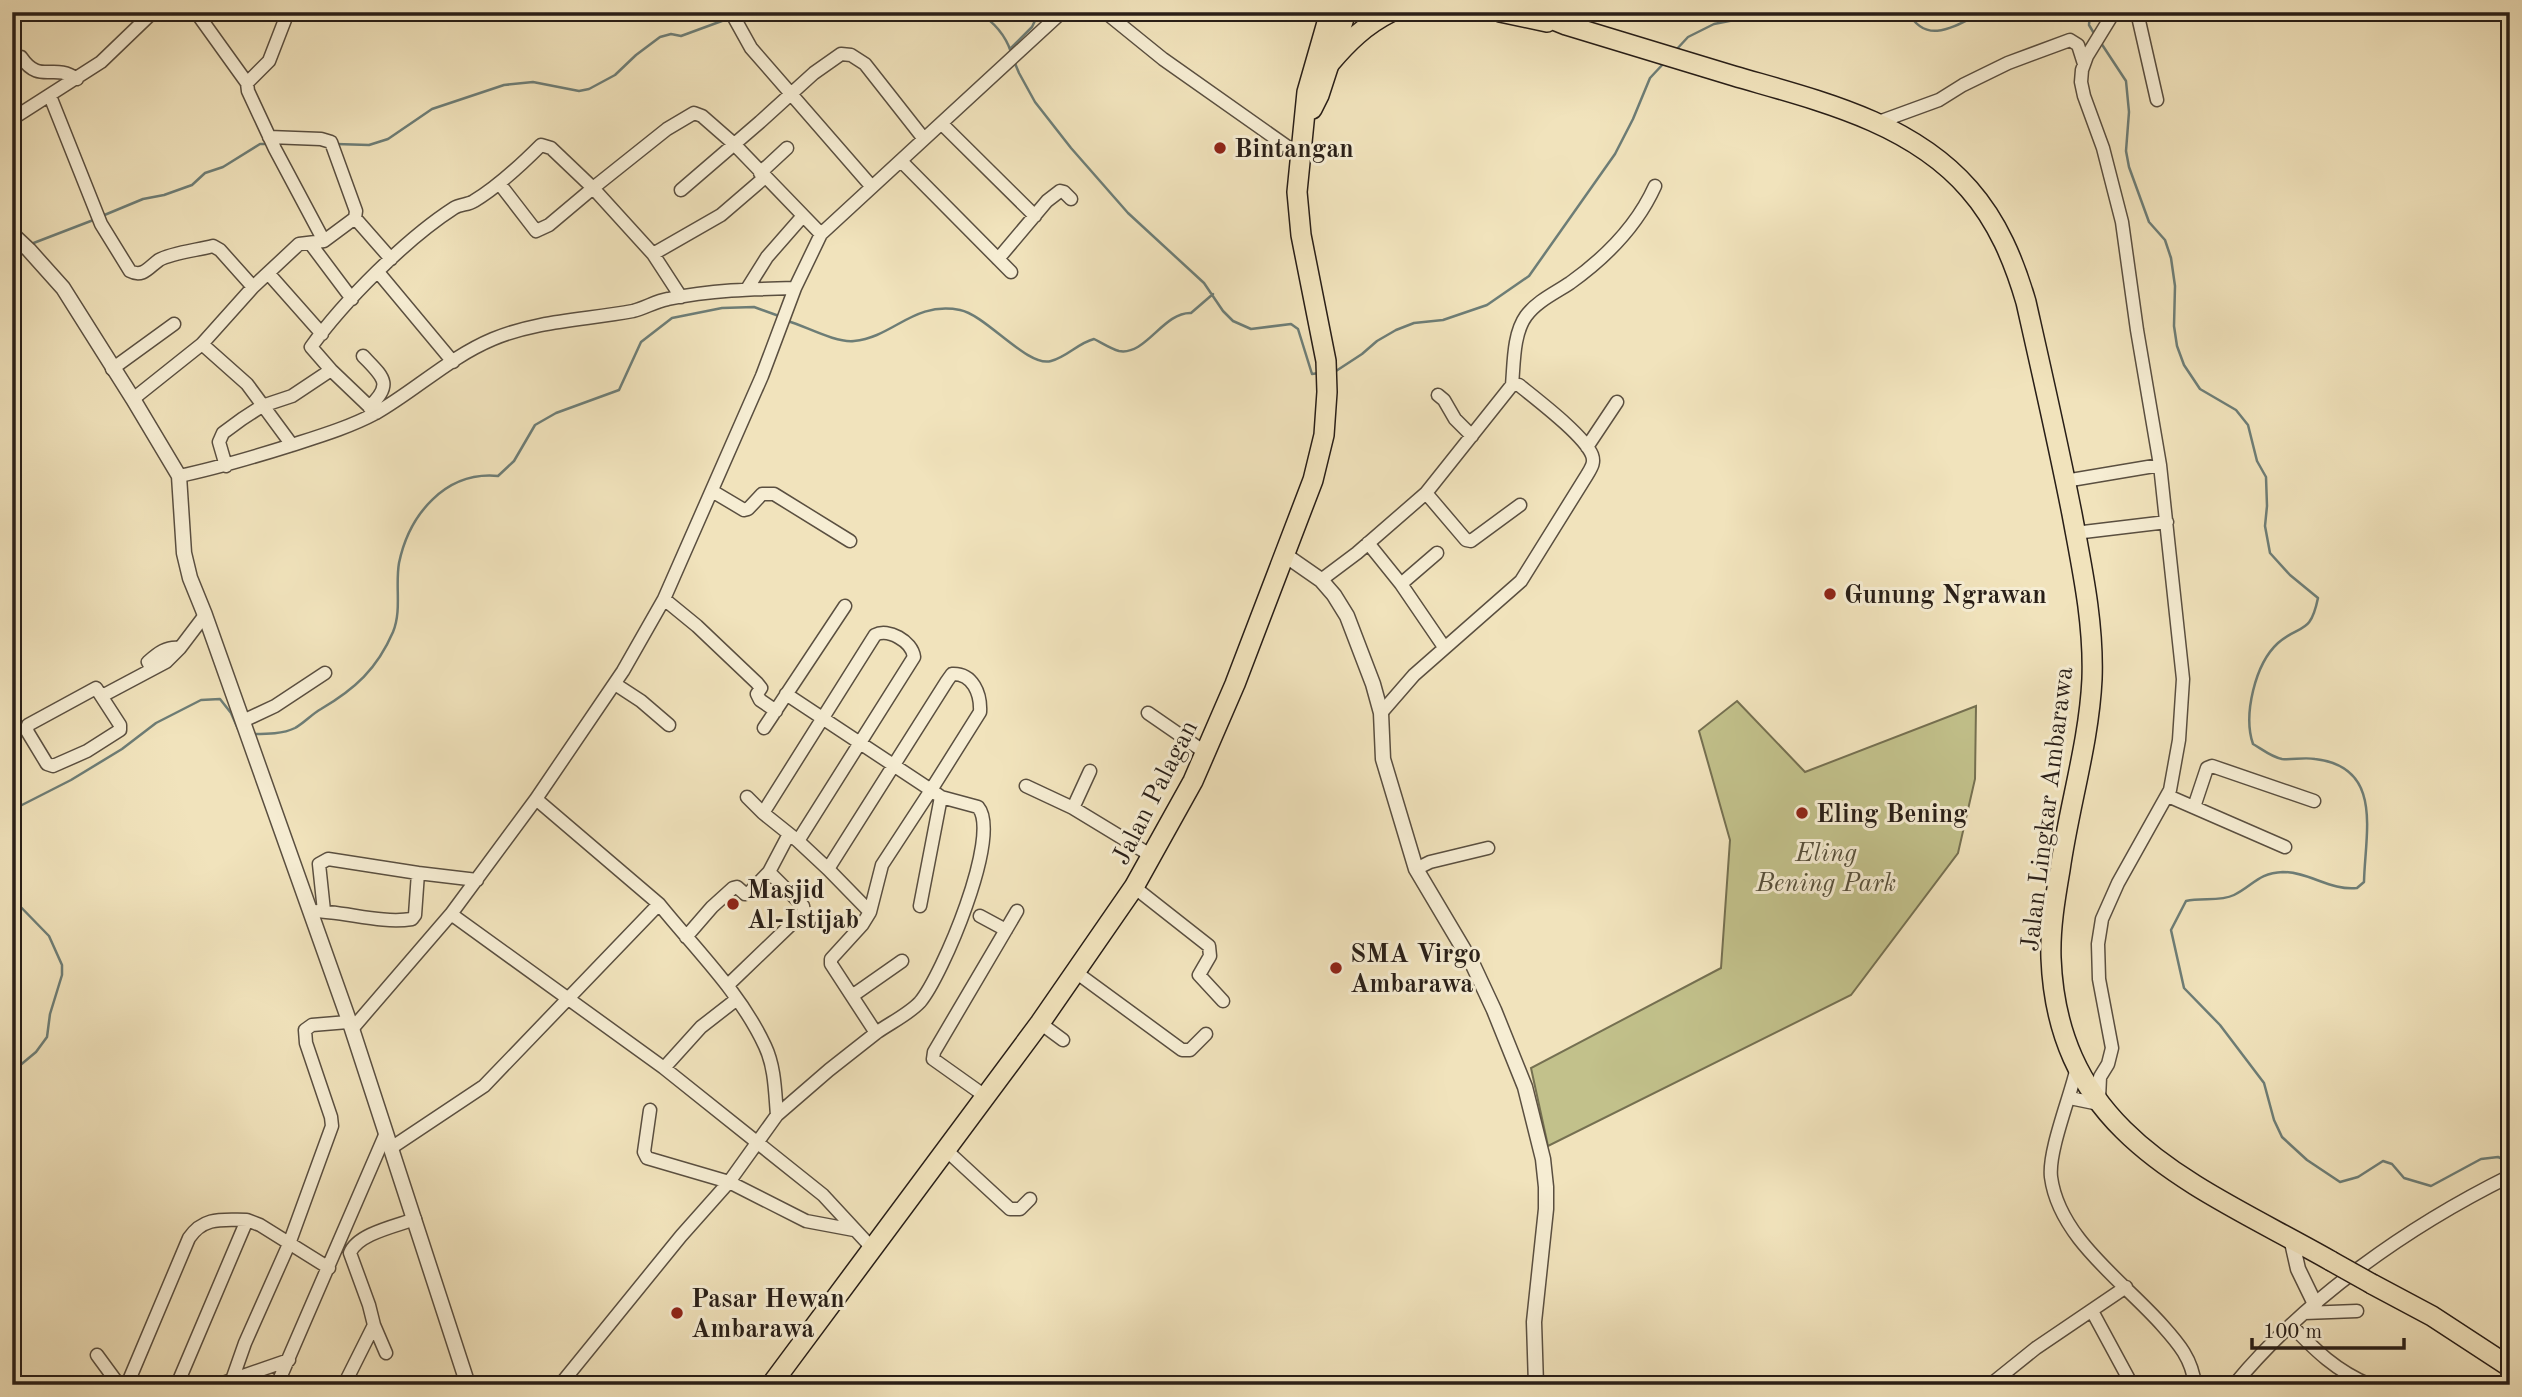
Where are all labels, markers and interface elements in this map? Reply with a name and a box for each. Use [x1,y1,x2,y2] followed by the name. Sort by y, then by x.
[1234,137,1354,163] place label: Bintangan
[1212,140,1228,156] marker: Bintangan
[1844,583,2047,609] place label: Gunung Ngrawan
[1822,586,1838,602] marker: Gunung Ngrawan
[2018,665,2078,953] street label: Jalan Lingkar Ambarawa
[1108,717,1203,869] street label: Jalan Palagan
[1816,802,1968,828] place label: Eling Bening
[1794,805,1810,821] marker: Eling Bening
[1755,841,1896,897] park label: Eling Bening Park
[747,878,859,934] place label: Masjid Al-Istijab
[725,896,741,912] marker: Masjid Al-Istijab
[1350,942,1481,998] place label: SMA Virgo Ambarawa
[1328,960,1344,976] marker: SMA Virgo Ambarawa
[691,1287,845,1343] place label: Pasar Hewan Ambarawa
[669,1305,685,1321] marker: Pasar Hewan Ambarawa
[2252,1306,2405,1350] scale bar
[2263,1322,2322,1343] text: 100 m

